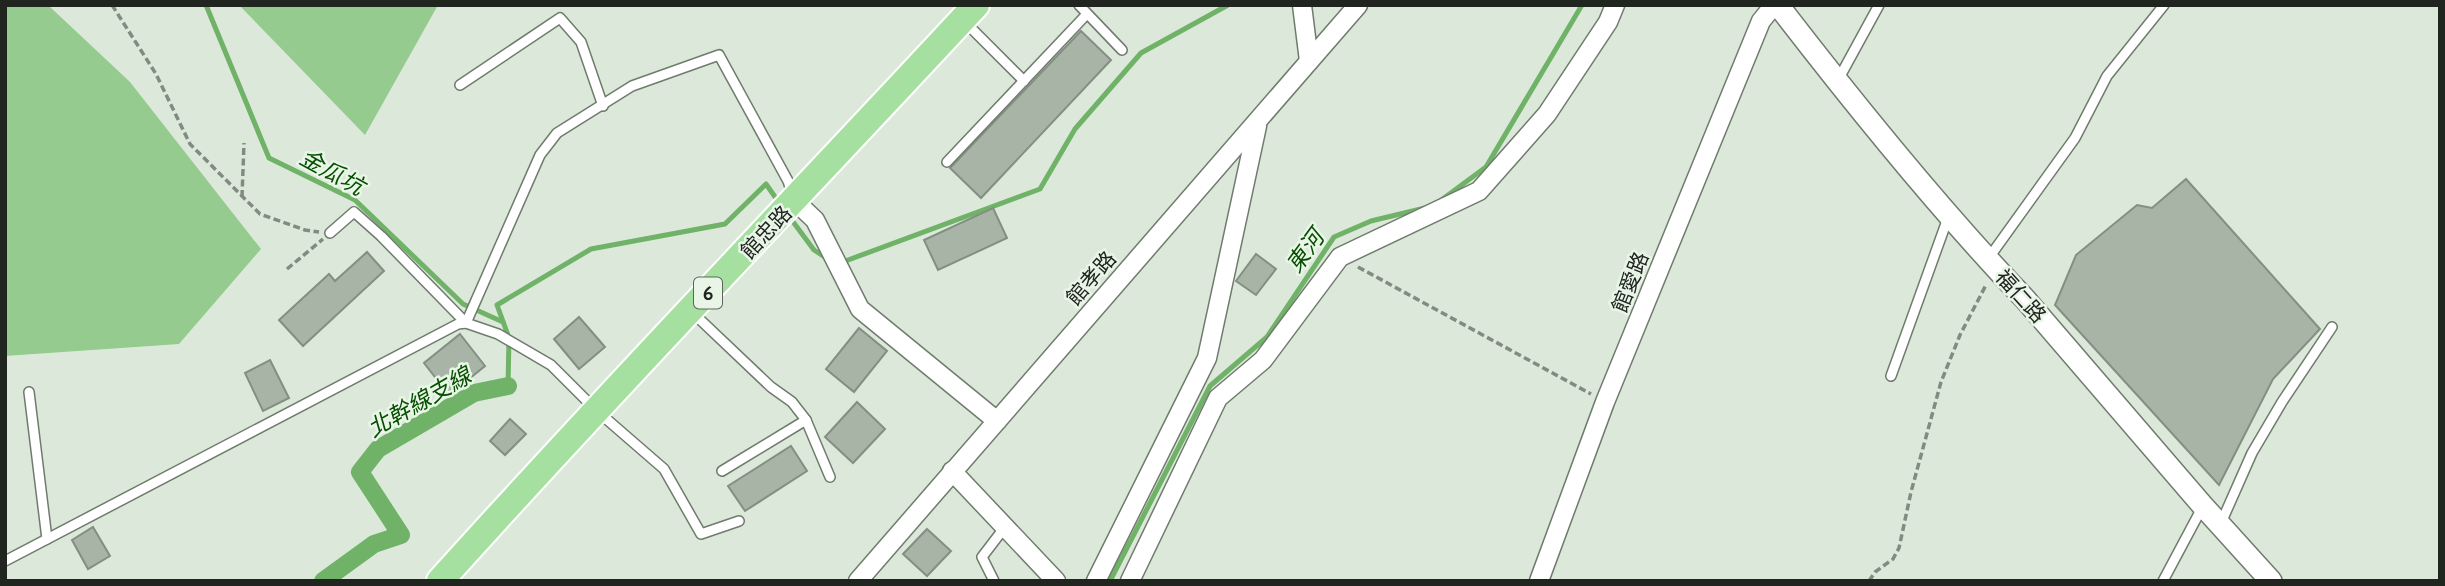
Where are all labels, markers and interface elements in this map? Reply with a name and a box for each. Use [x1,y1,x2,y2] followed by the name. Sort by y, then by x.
[295,143,372,202] water label: 金瓜坑
[735,200,797,264] street label: 館忠路
[1280,221,1332,278] water label: 東河
[1061,246,1121,310] street label: 館孝路
[1607,248,1653,316] street label: 館愛路
[1991,264,2051,328] street label: 福仁路
[694,278,722,308] road number: 6
[362,360,478,443] water label: 北幹線支線

